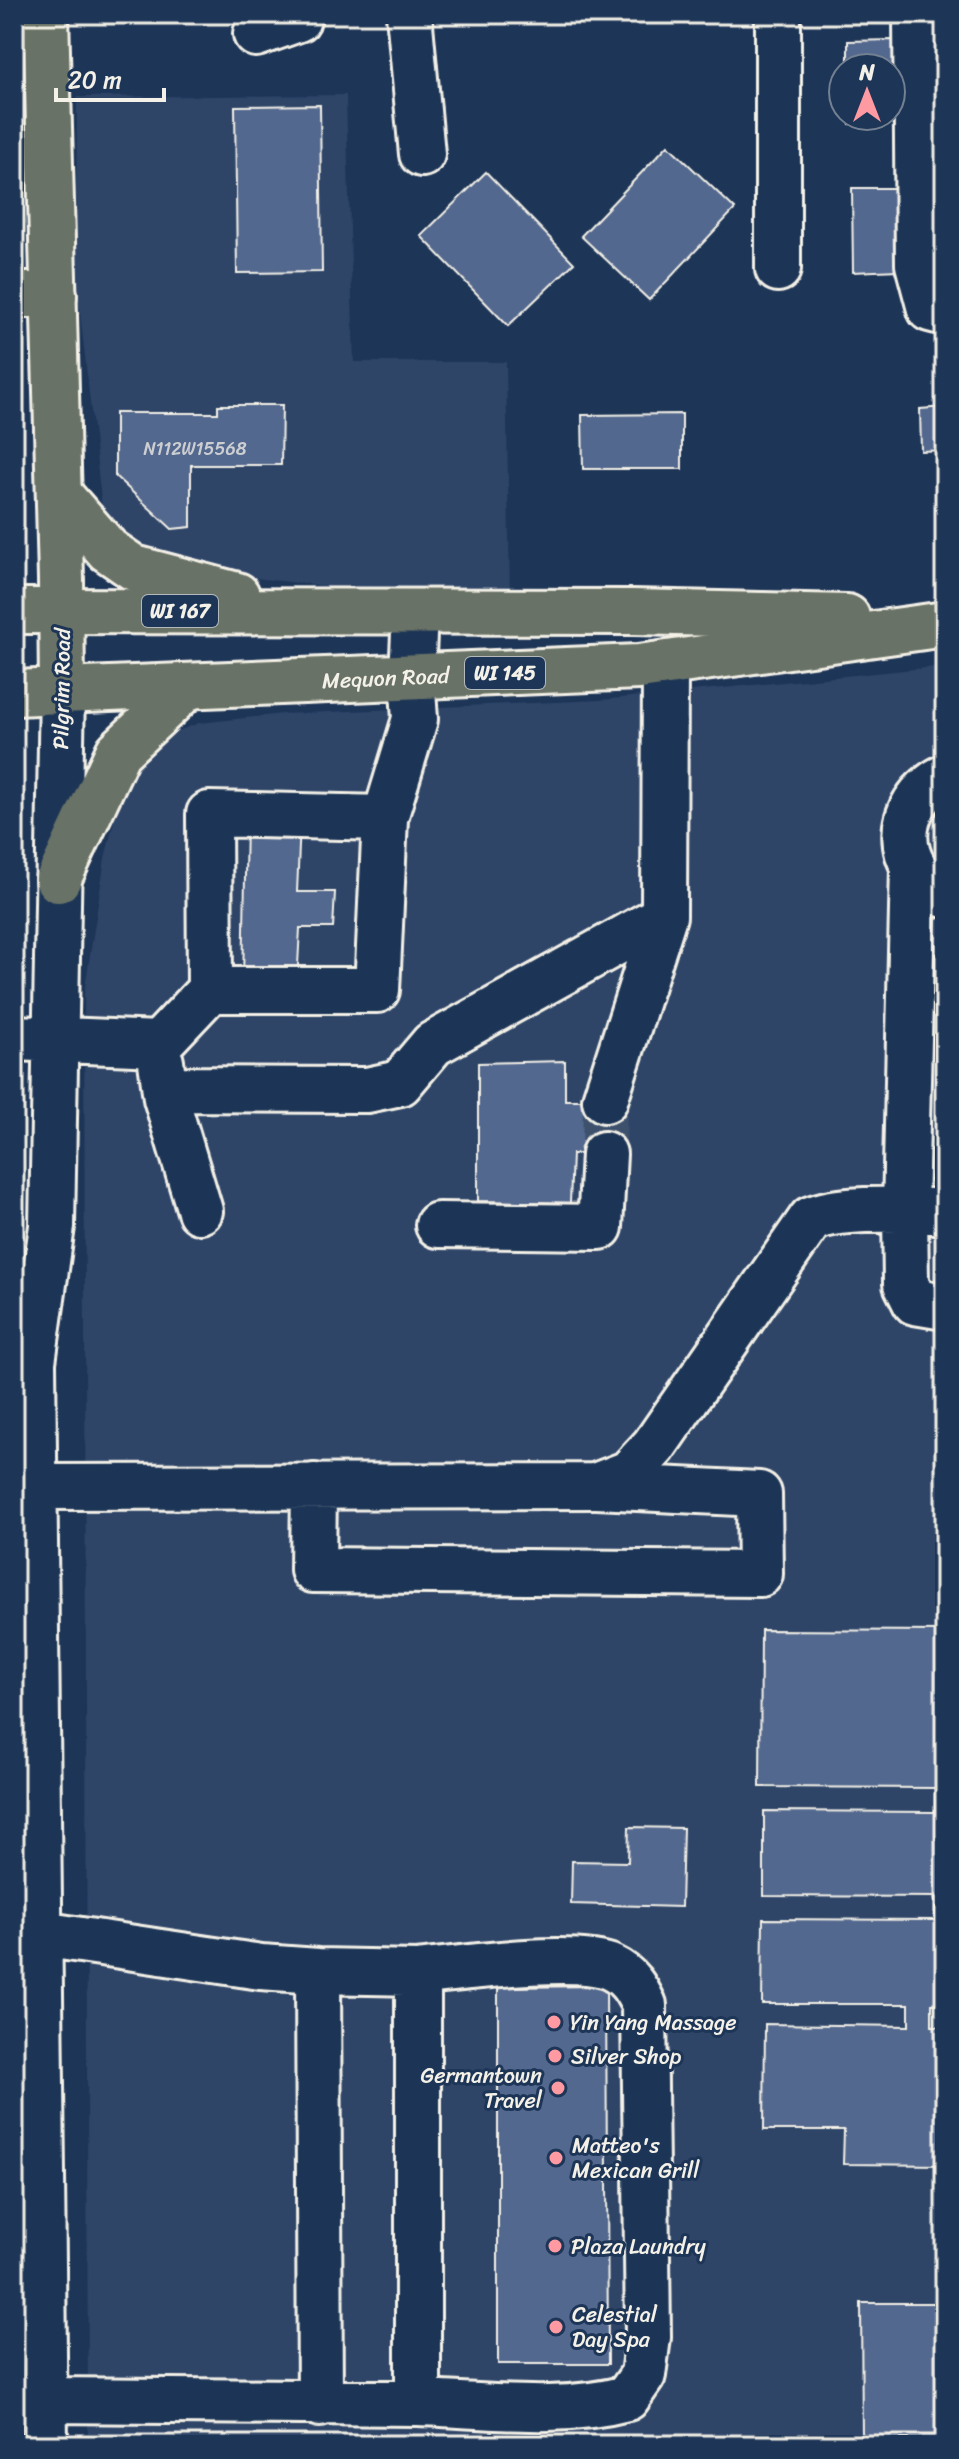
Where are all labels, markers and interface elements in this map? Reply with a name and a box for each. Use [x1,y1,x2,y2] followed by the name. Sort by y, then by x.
[56,52,164,102] scale bar
[827,52,907,132] north arrow
[858,53,875,92] text: N
[68,59,122,101] text: 20 m
[143,433,247,465] house number: N112W15568
[142,595,218,627] road number: WI 167
[41,627,82,750] street label: Pilgrim Road
[321,656,452,700] street label: Mequon Road
[465,657,545,689] road number: WI 145
[570,2003,737,2042] place label: Yin Yang Massage
[545,2013,563,2031] marker: Yin Yang Massage
[571,2037,682,2076] place label: Silver Shop
[546,2047,564,2065] marker: Silver Shop
[420,2056,543,2120] place label: Germantown Travel
[549,2079,567,2097] marker: Germantown Travel
[572,2126,700,2190] place label: Matteo's Mexican Grill
[547,2149,565,2167] marker: Matteo's Mexican Grill
[571,2227,706,2266] place label: Plaza Laundry
[546,2237,564,2255] marker: Plaza Laundry
[572,2295,658,2359] place label: Celestial Day Spa
[547,2318,565,2336] marker: Celestial Day Spa

